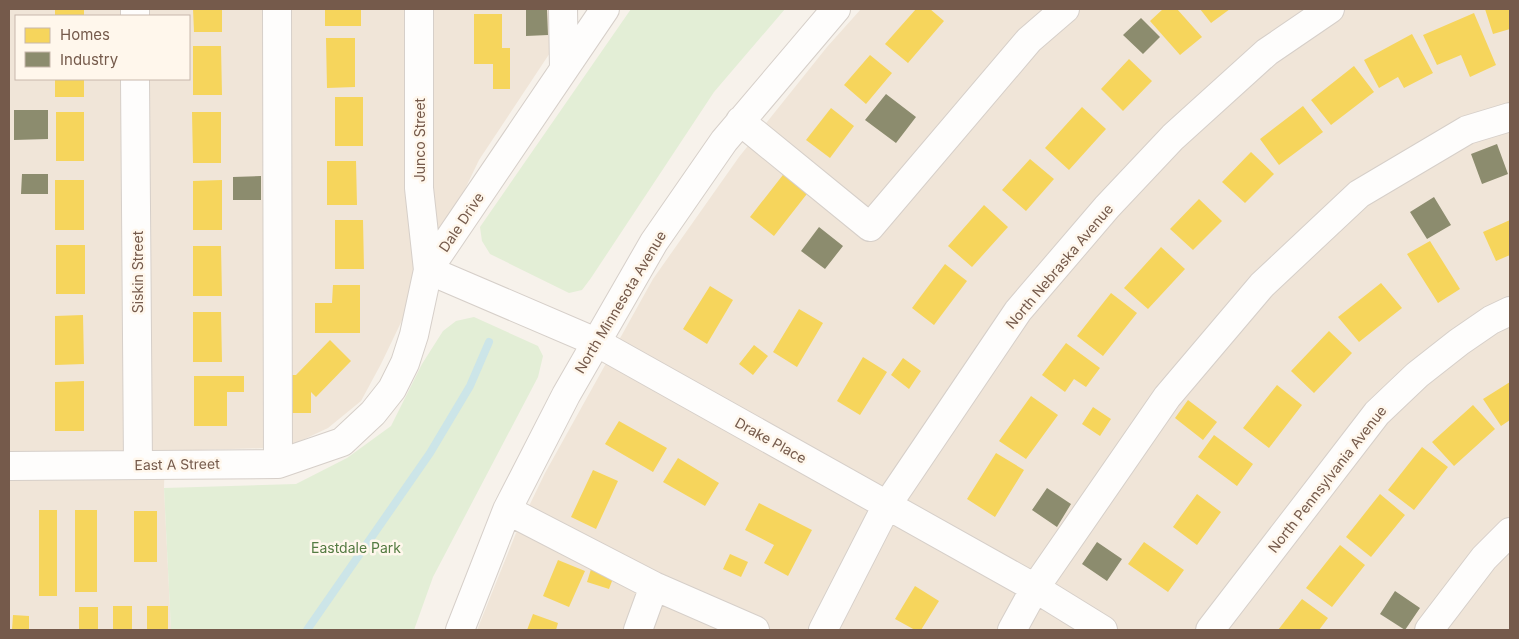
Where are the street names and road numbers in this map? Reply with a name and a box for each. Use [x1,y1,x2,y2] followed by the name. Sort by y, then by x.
[411,97,428,182] street label: Junco Street
[435,189,487,255] street label: Dale Drive
[1002,200,1116,332] street label: North Nebraska Avenue
[571,228,669,376] street label: North Minnesota Avenue
[129,230,146,313] street label: Siskin Street
[1264,402,1390,556] street label: North Pennsylvania Avenue
[732,413,810,467] street label: Drake Place
[134,455,220,473] street label: East A Street

